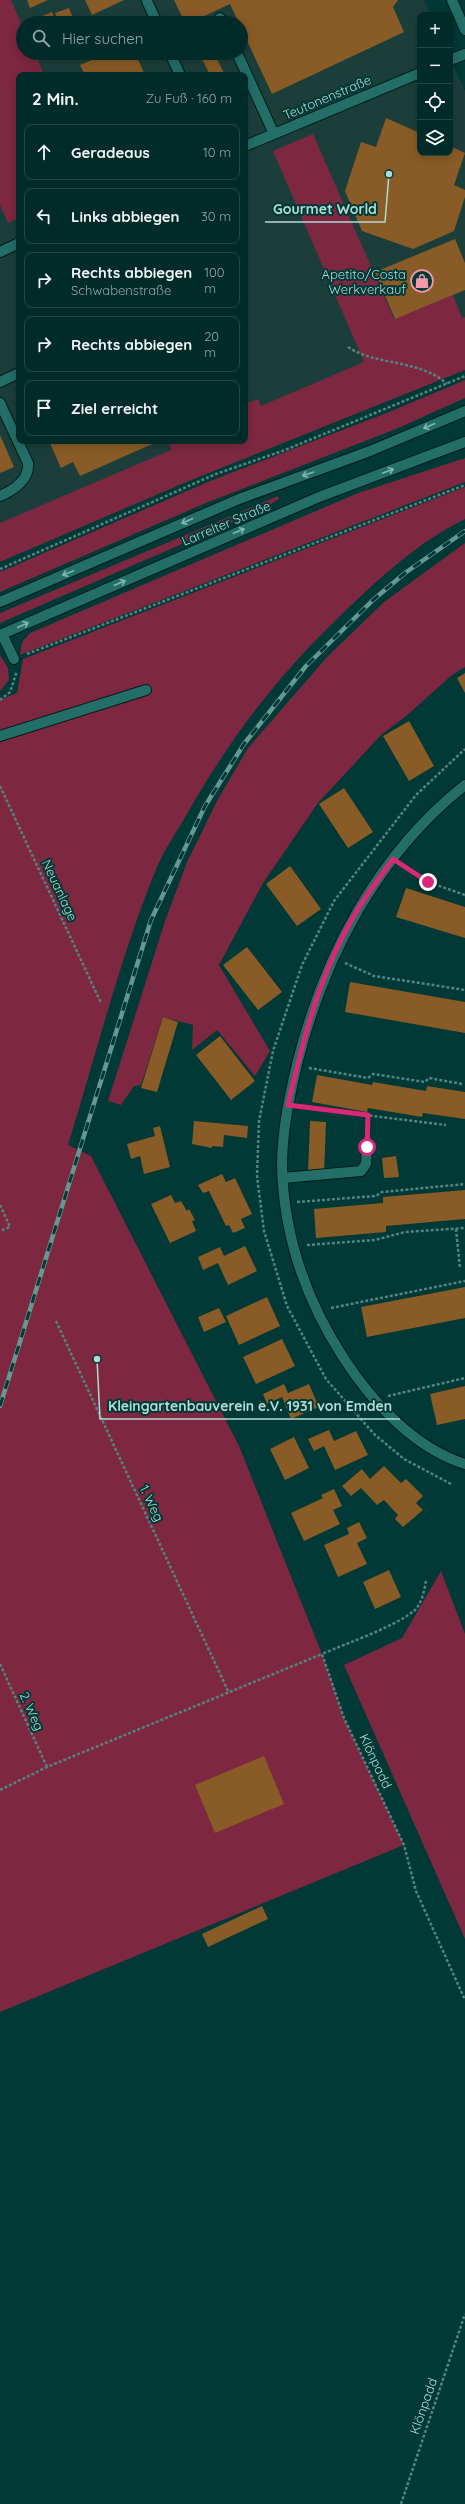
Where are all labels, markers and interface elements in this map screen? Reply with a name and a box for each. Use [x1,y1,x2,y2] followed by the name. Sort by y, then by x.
[417,12,453,156] map controls
[417,12,453,48] button: +
[16,16,248,60] search box
[30,27,52,49] icon: search
[62,29,143,48] text: Hier suchen
[417,48,453,84] button: −
[281,71,373,123] street label: Teutonenstraße
[417,84,453,120] button: locate
[32,88,79,109] text: 2 Min.
[146,90,232,106] text: Zu Fuß · 160 m
[417,120,453,156] button: layers
[33,141,55,163] icon: ahead
[71,143,150,162] text: Geradeaus
[203,144,231,160] text: 10 m
[265,196,385,222] callout: Gourmet World
[273,200,377,218] text: Gourmet World
[33,205,55,227] icon: left
[71,207,179,226] text: Links abbiegen
[201,208,231,224] text: 30 m
[71,263,192,282] text: Rechts abbiegen
[204,264,224,296] text: 100 m
[321,266,406,297] place label: Apetito/Costa Werkverkauf
[409,268,435,294] shop icon: Apetito/Costa Werkverkauf
[33,269,55,291] icon: right
[71,282,171,298] text: Schwabenstraße
[204,328,219,360] text: 20 m
[33,333,55,355] icon: right
[71,335,192,354] text: Rechts abbiegen
[33,397,55,419] icon: arrive
[71,399,158,418] text: Ziel erreicht
[423,423,435,430] one-way arrow
[381,467,393,475] one-way arrow
[303,471,315,479] one-way arrow
[179,497,273,549] street label: Larrelter Straße
[181,518,193,525] one-way arrow
[233,527,245,534] one-way arrow
[62,570,74,577] one-way arrow
[113,579,125,586] one-way arrow
[16,621,28,628] one-way arrow
[39,857,81,923] street label: Neuanlage
[419,873,437,891] route end
[358,1138,376,1156] route start
[100,1393,400,1419] callout: Kleingartenbauverein e.V. 1931 von Emden
[108,1397,392,1415] text: Kleingartenbauverein e.V. 1931 von Emden
[137,1482,167,1524] street label: 1. Weg
[16,1689,48,1733] street label: 2. Weg
[356,1731,396,1791] street label: Klönpadd
[406,2376,440,2436] street label: Klönpadd

